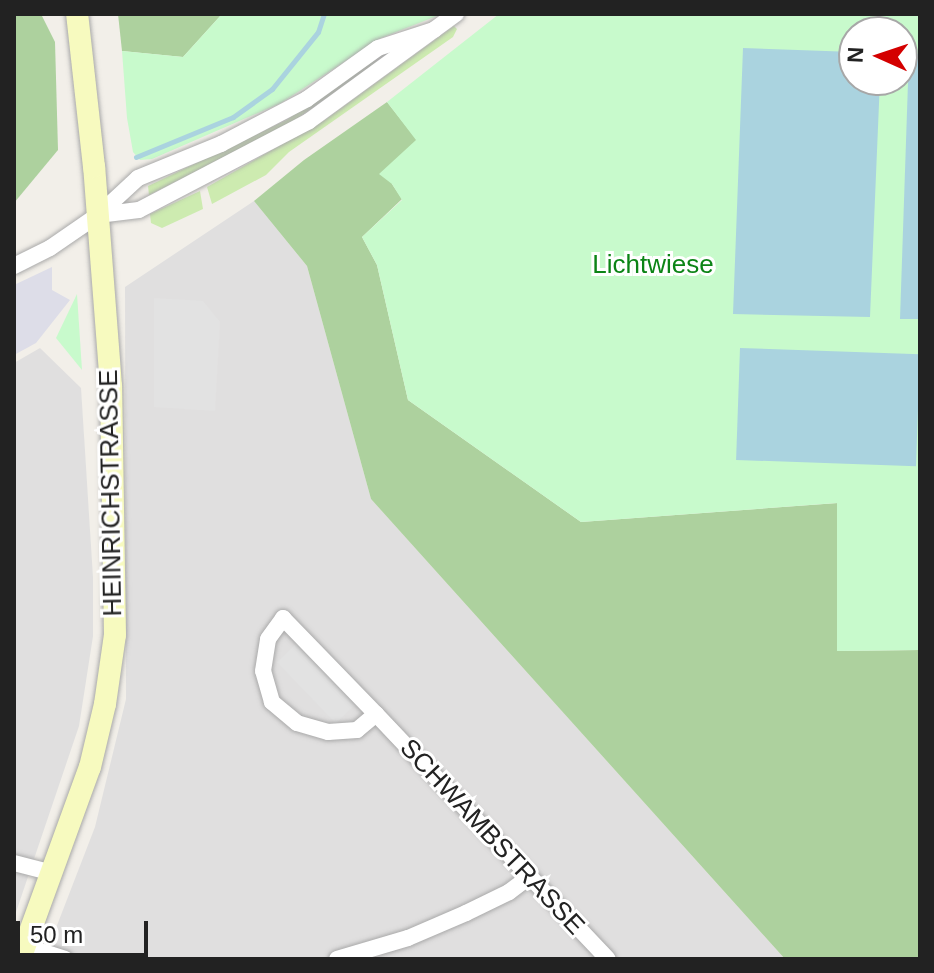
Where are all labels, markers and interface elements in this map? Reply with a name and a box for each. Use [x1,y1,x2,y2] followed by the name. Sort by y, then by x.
[838,16,918,96] north arrow
[843,46,868,63] text: N
[592,249,714,281] park label: Lichtwiese
[93,369,129,617] street label: HEINRICHSTRASSE
[393,733,591,941] street label: SCHWAMBSTRASSE
[20,905,152,955] scale bar
[30,921,83,948] text: 50 m

